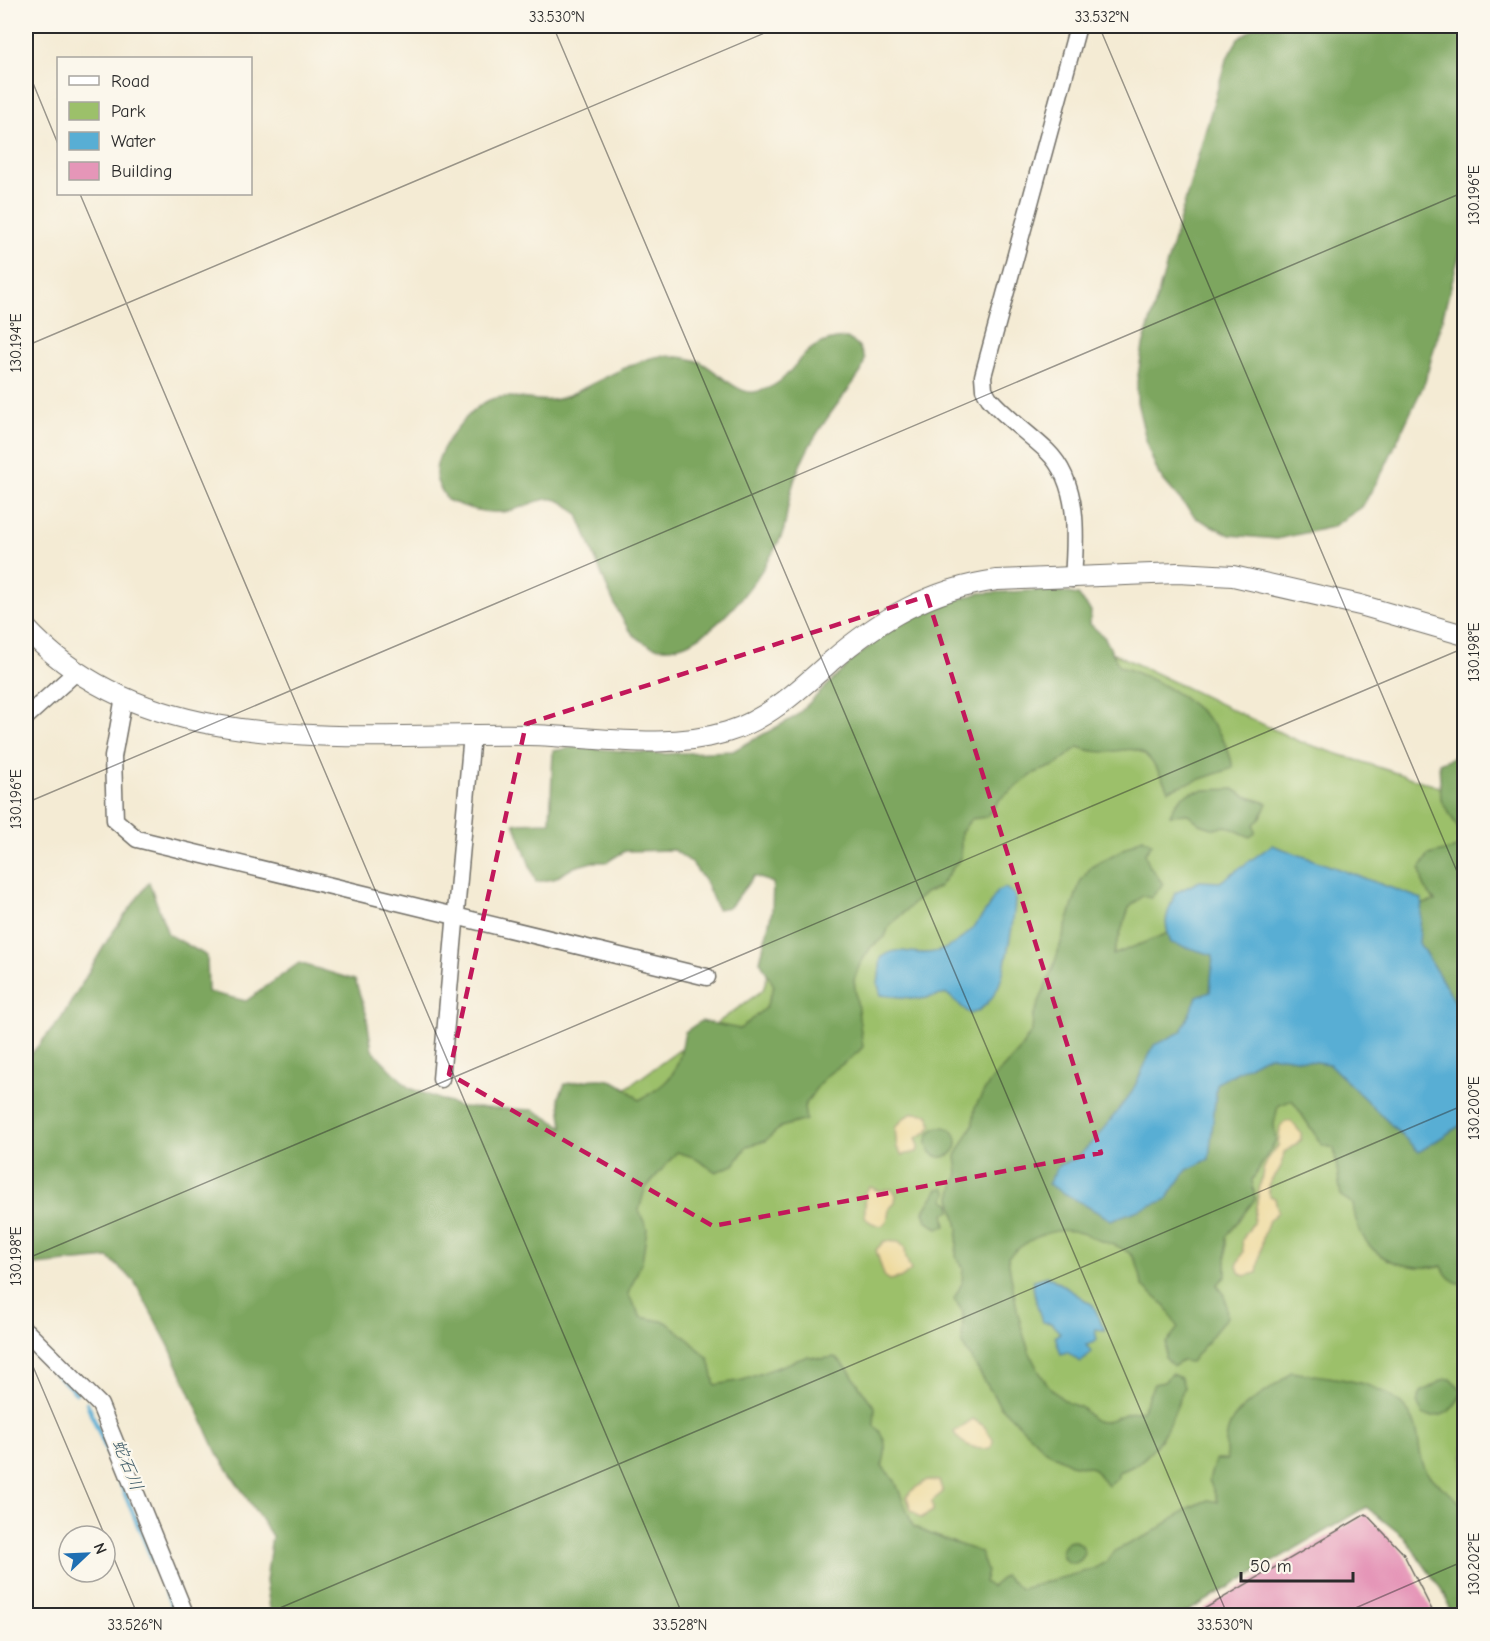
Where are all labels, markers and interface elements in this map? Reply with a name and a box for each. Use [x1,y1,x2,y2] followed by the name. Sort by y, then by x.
[529,8,585,26] text: 33.530°N
[1075,8,1129,26] text: 33.532°N
[57,57,252,195] legend
[111,71,150,92] text: Road
[111,101,146,122] text: Park
[111,131,156,152] text: Water
[111,161,173,182] text: Building
[1465,165,1483,225] text: 130.196°E
[7,314,25,372] text: 130.194°E
[1465,622,1483,682] text: 130.198°E
[7,769,25,829] text: 130.196°E
[1465,1076,1483,1140] text: 130.200°E
[7,1226,25,1286] text: 130.198°E
[108,1436,147,1494] water label: 蛇石川
[57,1524,117,1584] north arrow
[1465,1533,1483,1595] text: 130.202°E
[90,1540,110,1557] text: N
[1241,1545,1354,1583] scale bar
[1250,1556,1292,1577] text: 50 m
[107,1616,163,1634] text: 33.526°N
[653,1616,707,1634] text: 33.528°N
[1197,1616,1253,1634] text: 33.530°N

